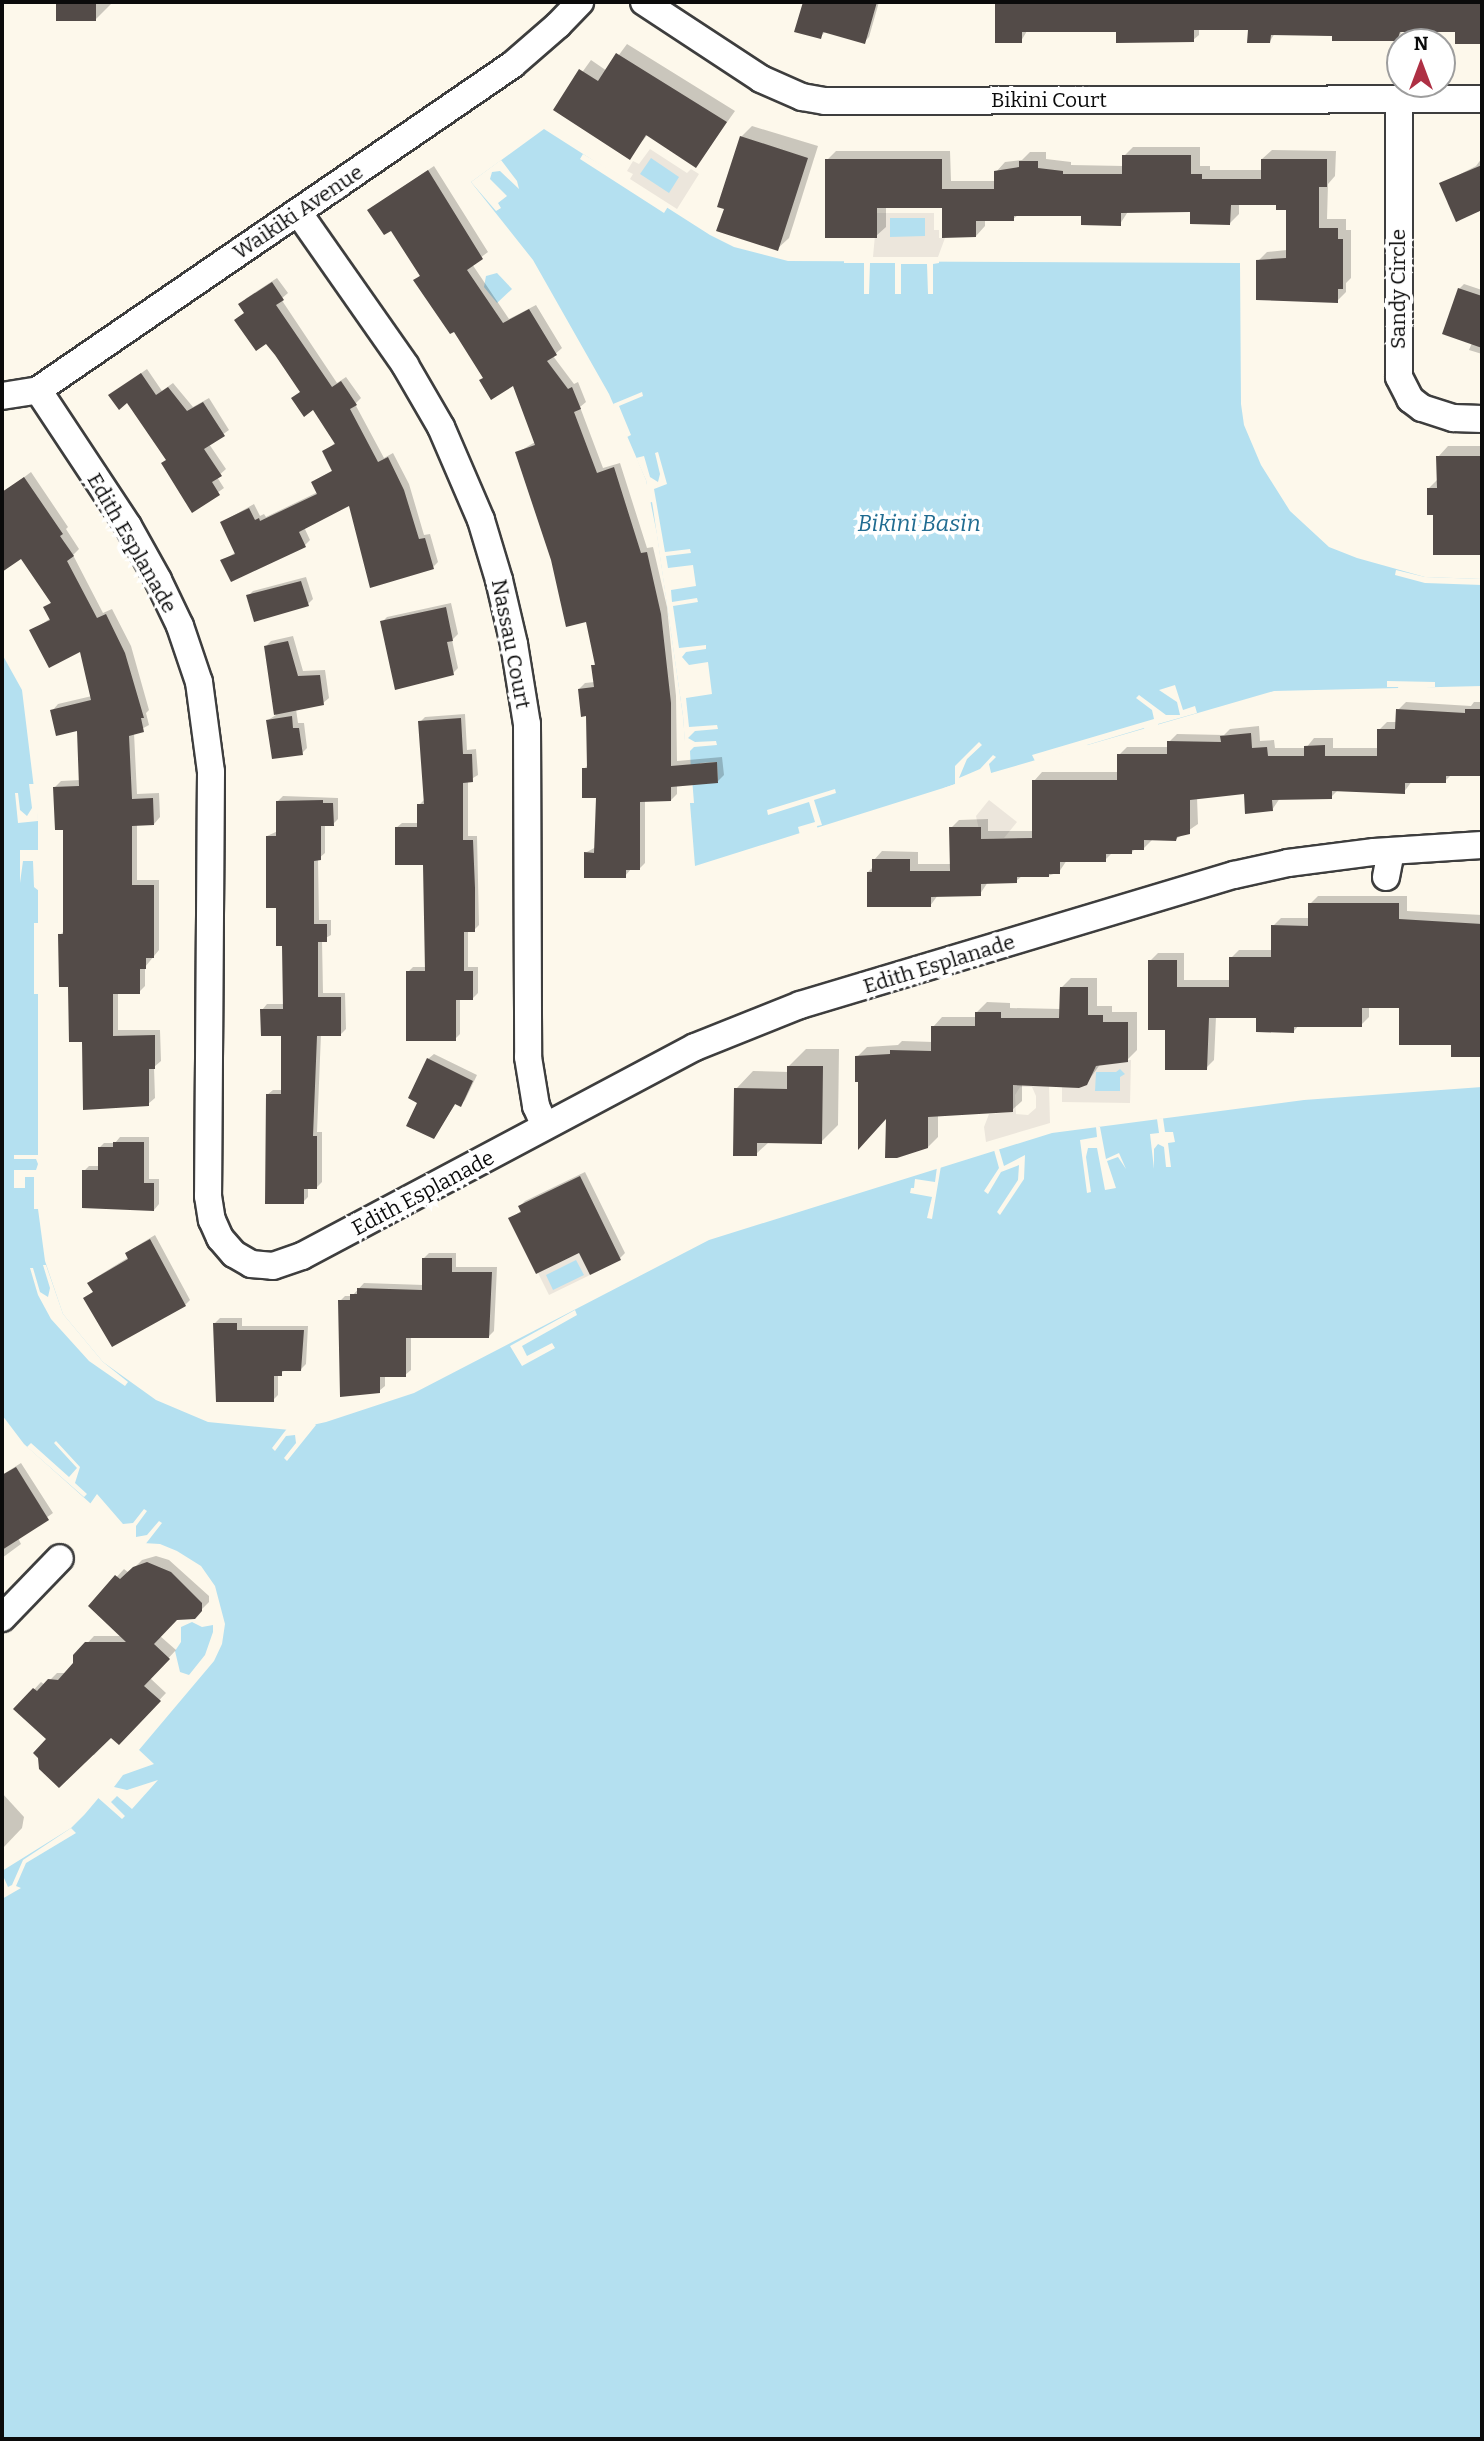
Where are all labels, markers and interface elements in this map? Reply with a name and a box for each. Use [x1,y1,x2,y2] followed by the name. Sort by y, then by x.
[1386,28,1456,98] north arrow
[1414,32,1428,55] text: N
[991,87,1107,113] street label: Bikini Court
[228,159,368,265] street label: Waikiki Avenue
[1385,229,1411,349] street label: Sandy Circle
[82,469,182,617] street label: Edith Esplanade
[857,509,981,537] water label: Bikini Basin
[486,577,536,711] street label: Nassau Court
[860,929,1018,999] street label: Edith Esplanade
[348,1145,498,1241] street label: Edith Esplanade

